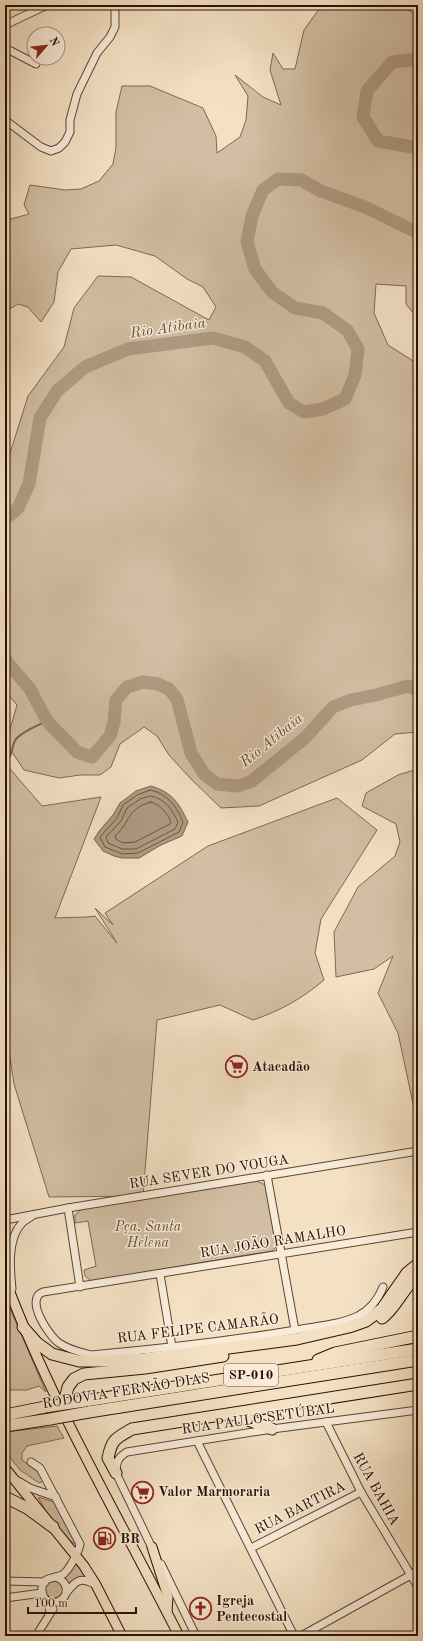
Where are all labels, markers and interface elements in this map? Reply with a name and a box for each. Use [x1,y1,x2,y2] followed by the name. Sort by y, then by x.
[26,26,66,66] north arrow
[47,36,61,49] text: N
[128,316,207,342] water label: Rio Atibaia
[237,711,306,771] water label: Rio Atibaia
[224,1054,250,1080] supermarket icon: Atacadão
[252,1060,310,1074] place label: Atacadão
[128,1152,290,1192] street label: RUA SEVER DO VOUGA
[114,1220,182,1250] park label: Pça. Santa Helena
[199,1221,347,1260] street label: RUA JOÃO RAMALHO
[116,1309,280,1346] street label: RUA FELIPE CAMARÃO
[224,1364,278,1386] road number: SP-010
[41,1368,211,1411] street label: RODOVIA FERNÃO DIAS
[180,1397,335,1437] street label: RUA PAULO SETÚBAL
[350,1450,402,1528] street label: RUA BAHIA
[129,1479,155,1505] supermarket icon: Valor Marmoraria
[252,1479,348,1537] street label: RUA BARTIRA
[158,1485,270,1499] place label: Valor Marmoraria
[91,1526,117,1552] fuel station icon: BR
[120,1532,140,1546] place label: BR
[28,1589,136,1615] scale bar
[216,1594,287,1624] place label: Igreja Pentecostal
[187,1596,213,1622] church icon: Igreja Pentecostal
[34,1598,68,1610] text: 100 m

